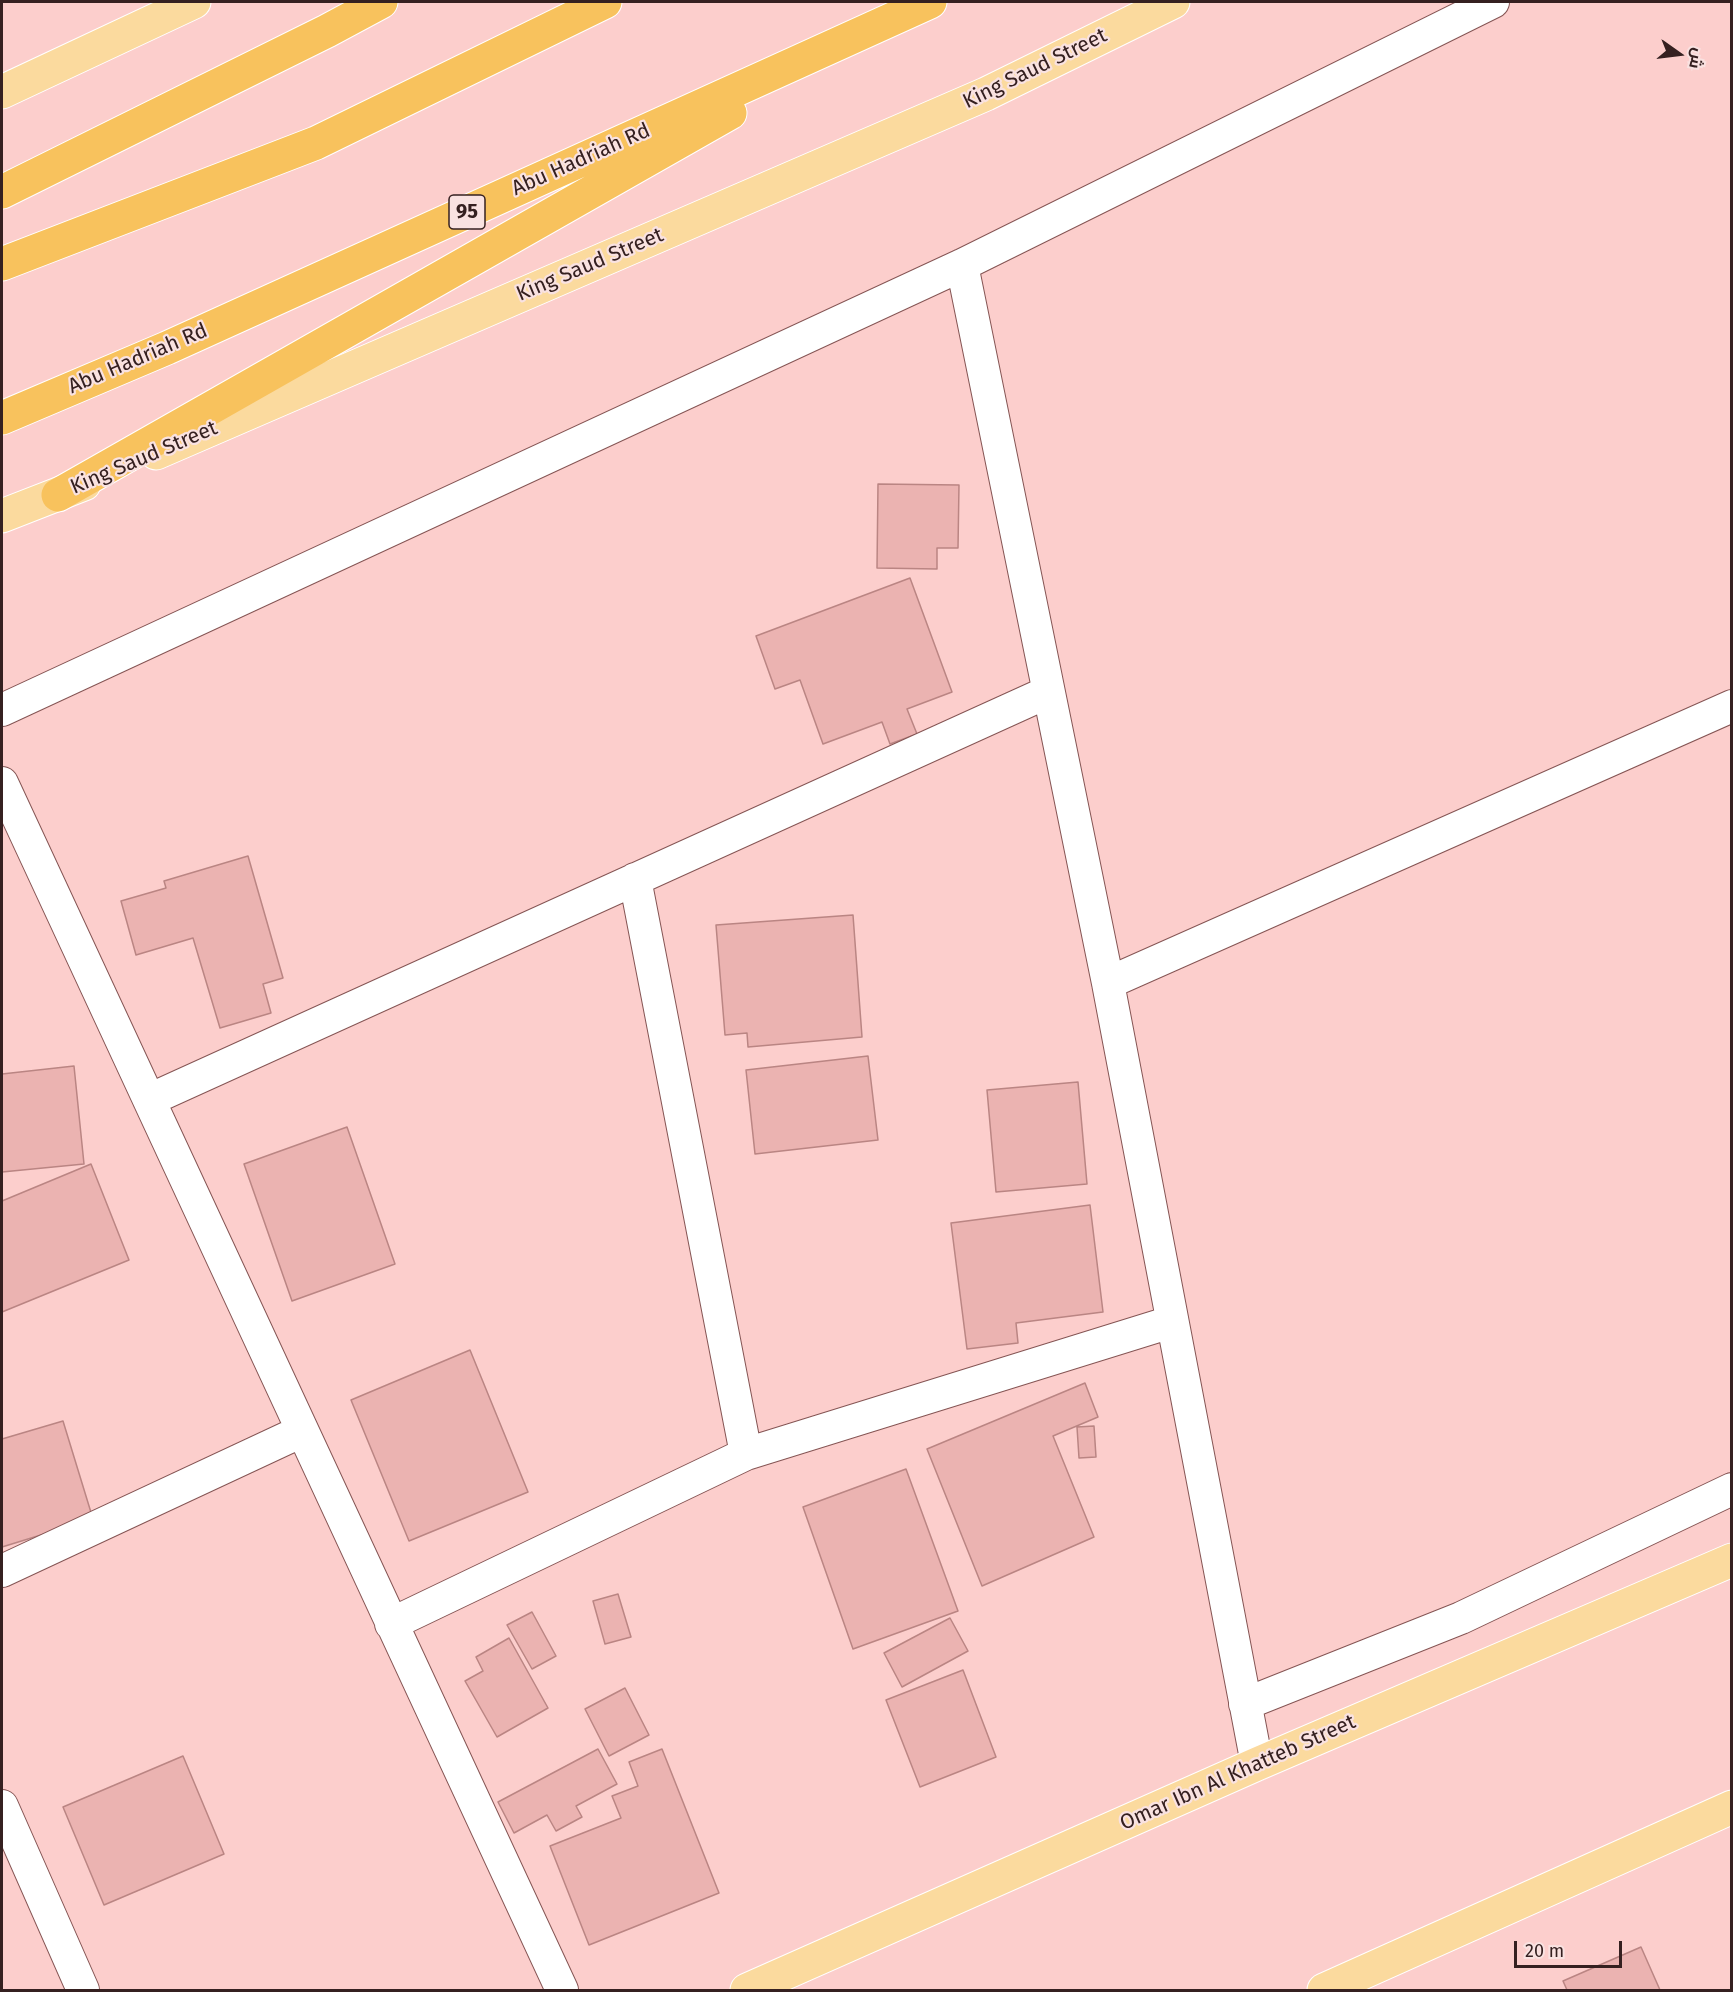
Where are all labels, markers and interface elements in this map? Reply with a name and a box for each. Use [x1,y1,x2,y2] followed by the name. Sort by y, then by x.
[959,23,1111,115] street label: King Saud Street
[1649,24,1709,84] north arrow
[1685,46,1709,71] text: ش
[508,118,654,202] street label: Abu Hadriah Rd
[449,195,485,229] road number: 95
[513,223,667,307] street label: King Saud Street
[65,318,211,400] street label: Abu Hadriah Rd
[67,416,221,500] street label: King Saud Street
[1116,1710,1360,1836] street label: Omar Ibn Al Khatteb Street
[1517,1929,1625,1967] scale bar
[1525,1940,1564,1962] text: 20 m

